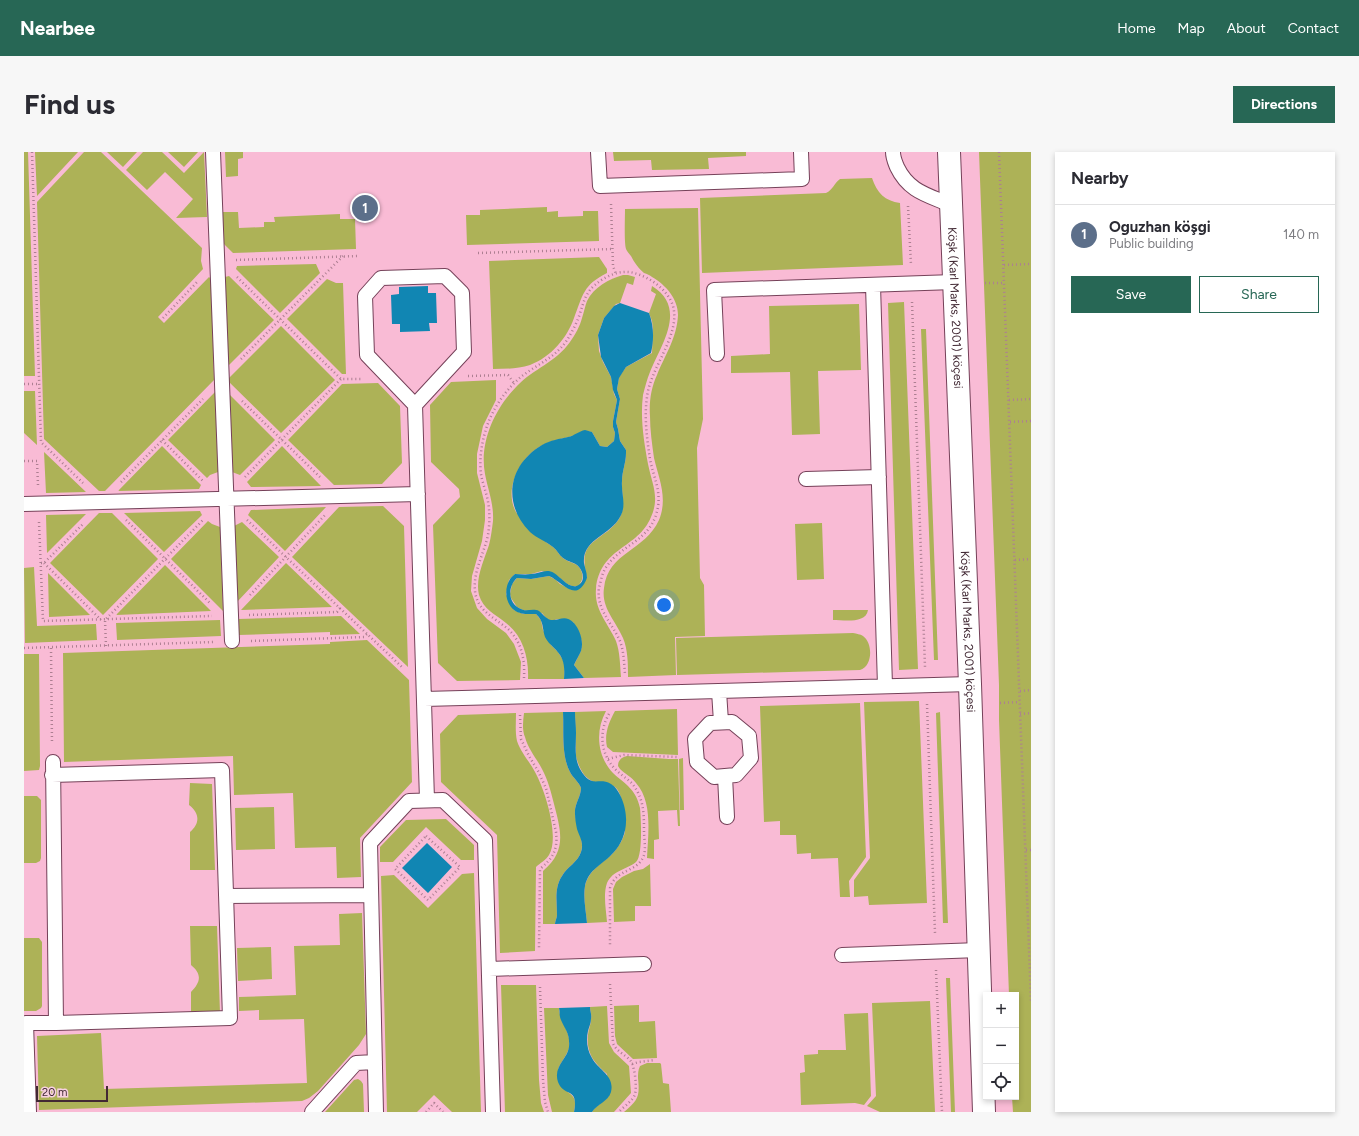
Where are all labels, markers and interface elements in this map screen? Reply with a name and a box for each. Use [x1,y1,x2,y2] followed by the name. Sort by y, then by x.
[20,17,95,40] text: Nearbee
[1117,20,1156,37] text: Home
[1178,20,1205,37] text: Map
[1227,20,1266,37] text: About
[1288,20,1339,37] text: Contact
[1233,86,1335,123] button: Directions
[24,87,115,121] text: Find us
[1071,168,1129,188] text: Nearby
[352,193,378,223] pin: 1
[1109,218,1211,236] text: Oguzhan köşgi
[945,227,965,389] street label: Köşk (Karl Marks, 2001) köçesi
[1081,227,1087,242] text: 1
[1283,227,1319,242] text: 140 m
[1109,236,1194,251] text: Public building
[1071,276,1191,313] button: Save
[1199,276,1319,313] button: Share
[958,551,978,713] street label: Köşk (Karl Marks, 2001) köçesi
[654,595,674,615] your location
[983,992,1019,1100] map controls
[983,992,1019,1028] button: +
[983,1028,1019,1064] button: −
[983,1064,1019,1100] button: locate
[36,1084,108,1103] scale bar
[42,1086,67,1099] text: 20 m

